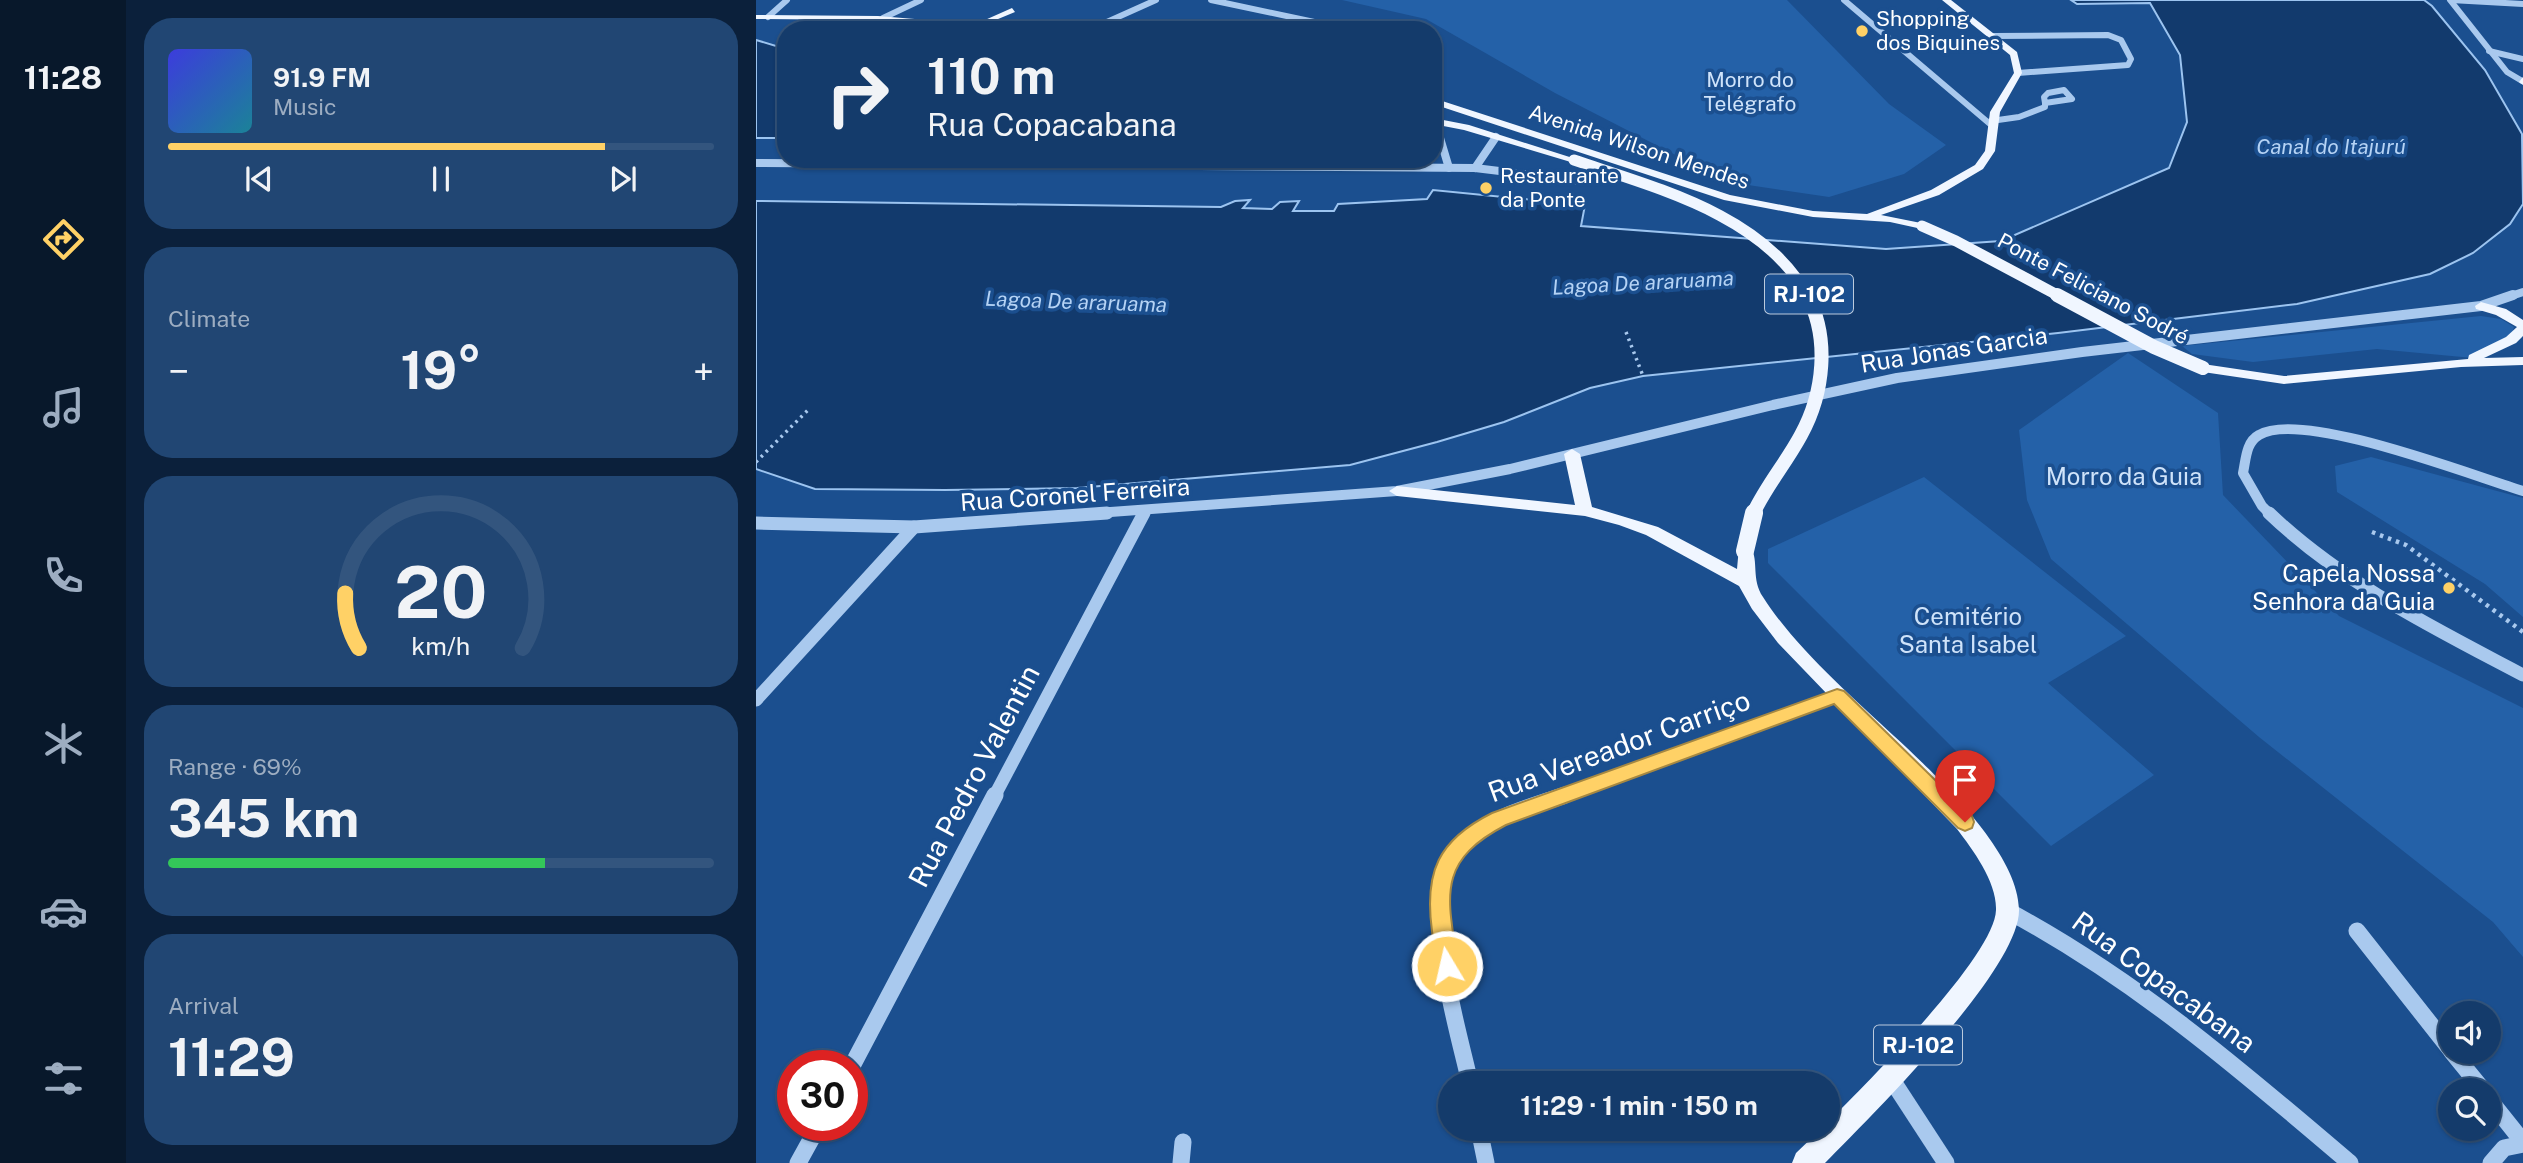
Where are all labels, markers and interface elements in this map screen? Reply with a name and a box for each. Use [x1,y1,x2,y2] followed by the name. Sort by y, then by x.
[1876,6,2000,55] place label: Shopping dos Biquines
[1854,23,1870,39] marker: Shopping dos Biquines
[927,47,1055,105] text: 110 m
[812,49,903,140] icon: right
[24,59,102,96] text: 11:28
[273,62,371,93] text: 91.9 FM
[1704,67,1796,116] park label: Morro do Telégrafo
[273,93,337,120] text: Music
[1526,99,1753,194] street label: Avenida Wilson Mendes
[927,106,1177,143] text: Rua Copacabana
[2256,134,2406,159] water label: Canal do Itajurú
[240,160,278,198] icon: previous
[422,160,460,198] icon: pause
[604,160,642,198] icon: next
[1500,163,1619,212] place label: Restaurante da Ponte
[1478,180,1494,196] marker: Restaurante da Ponte
[39,215,88,264] icon: directions
[1994,228,2193,349] street label: Ponte Feliciano Sodré
[1551,265,1735,300] water label: Lagoa De araruama
[1765,274,1853,314] road number: RJ-102
[985,286,1167,317] water label: Lagoa De araruama
[168,305,250,332] text: Climate
[1858,320,2049,378] street label: Rua Jonas Garcia
[400,340,482,401] text: 19°
[168,349,189,394] text: −
[693,349,714,394] text: +
[39,383,88,432] icon: music
[2046,462,2202,490] park label: Morro da Guia
[959,472,1191,516] street label: Rua Coronel Ferreira
[394,549,488,634] text: 20
[39,551,88,600] icon: phone
[2252,559,2435,615] place label: Capela Nossa Senhora da Guia
[2441,580,2457,596] marker: Capela Nossa Senhora da Guia
[1899,602,2037,658] park label: Cemitério Santa Isabel
[412,630,470,660] text: km/h
[901,659,1046,892] street label: Rua Pedro Valentin
[1483,683,1754,808] street label: Rua Vereador Carriço
[39,719,88,768] icon: climate
[1935,750,1995,822] pin
[168,753,302,780] text: Range · 69%
[1946,761,1984,799] icon: arrive
[168,788,359,849] text: 345 km
[39,887,88,936] icon: car
[2066,904,2262,1059] street label: Rua Copacabana
[1410,929,1484,1003] position arrow
[168,992,239,1019] text: Arrival
[2438,1001,2501,1141] map controls
[2438,1001,2501,1064] button: sound
[1874,1026,1962,1064] road number: RJ-102
[168,1027,295,1088] text: 11:29
[777,1050,868,1141] speed limit sign: 30
[39,1054,88,1103] icon: filters
[2438,1078,2501,1141] button: search
[1520,1090,1758,1121] text: 11:29 · 1 min · 150 m

